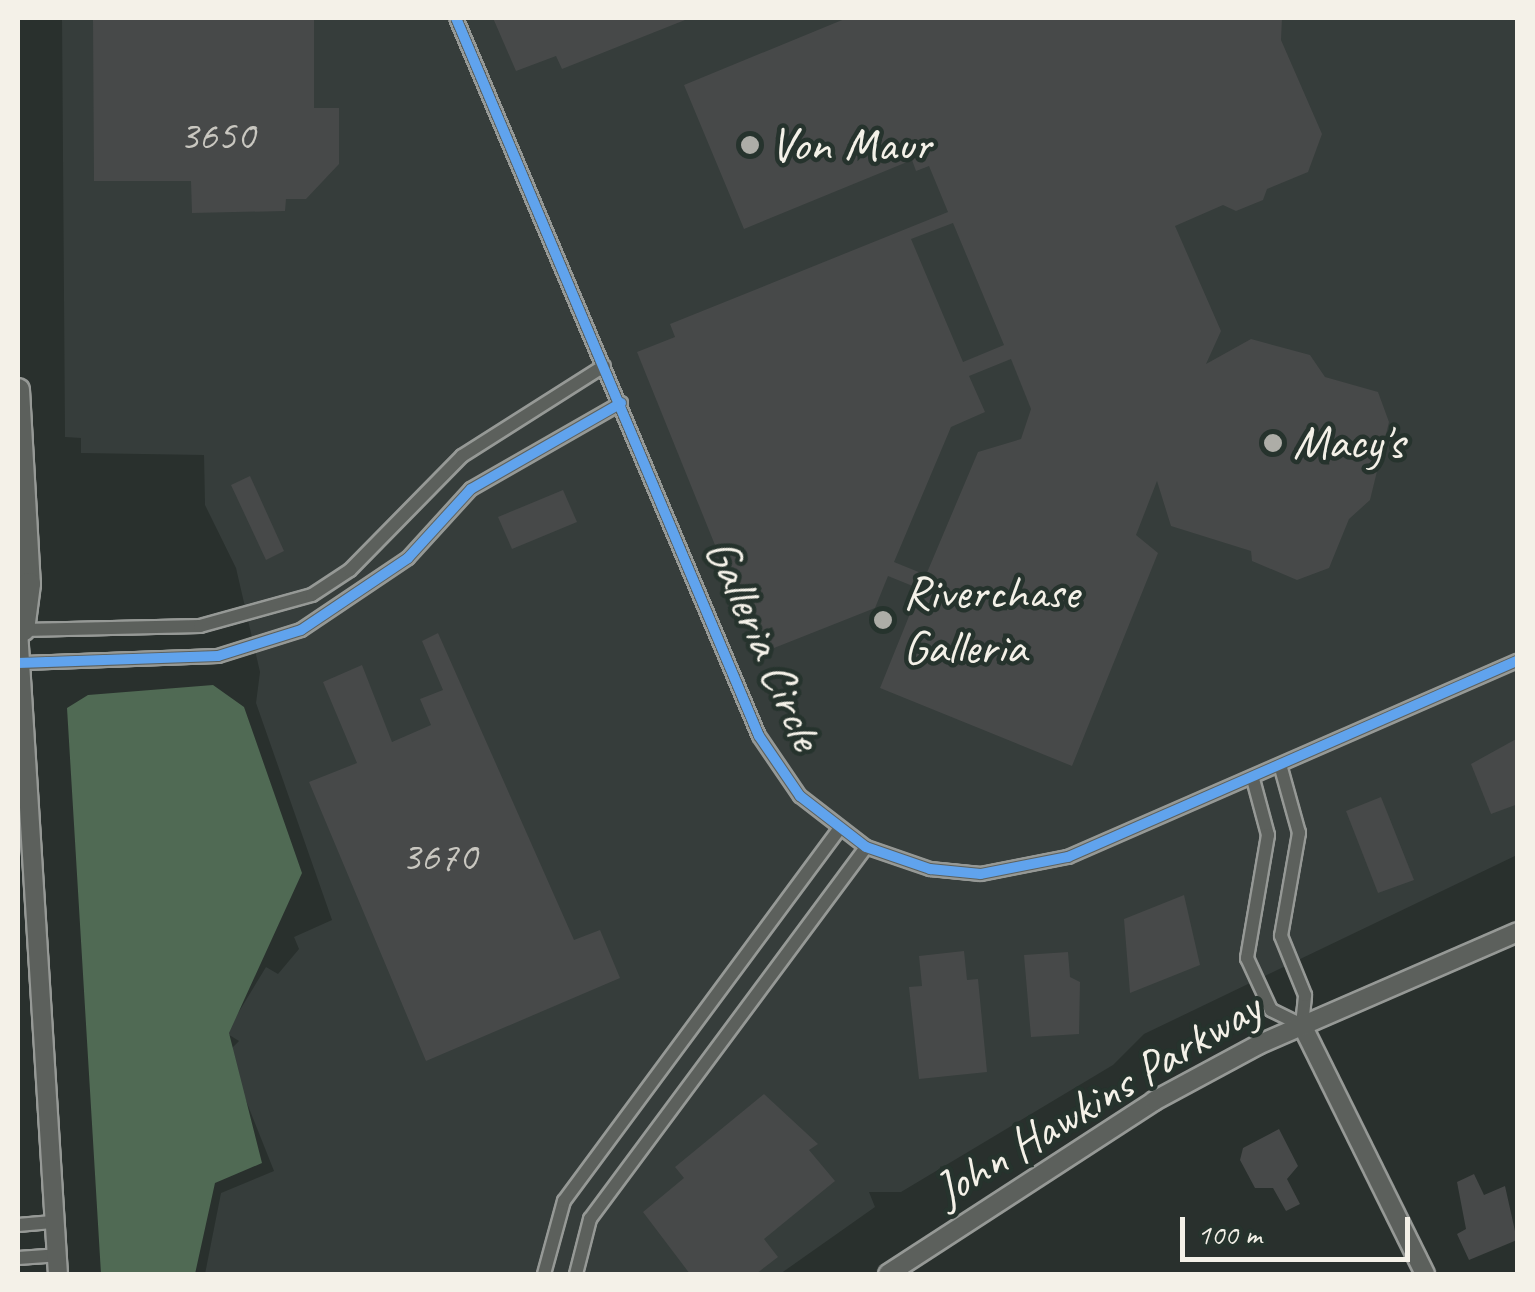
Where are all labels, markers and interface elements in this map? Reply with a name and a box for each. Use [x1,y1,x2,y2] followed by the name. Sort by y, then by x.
[179,111,255,161] house number: 3650
[770,116,933,174] place label: Von Maur
[739,134,761,156] marker: Von Maur
[1293,414,1404,472] place label: Macy's
[1262,432,1284,454] marker: Macy's
[692,530,836,758] street label: Galleria Circle
[903,563,1079,676] place label: Riverchase Galleria
[872,609,894,631] marker: Riverchase Galleria
[401,832,477,882] house number: 3670
[923,979,1271,1219] street label: John Hawkins Parkway
[1185,1197,1415,1259] scale bar
[1197,1215,1262,1253] text: 100 m

